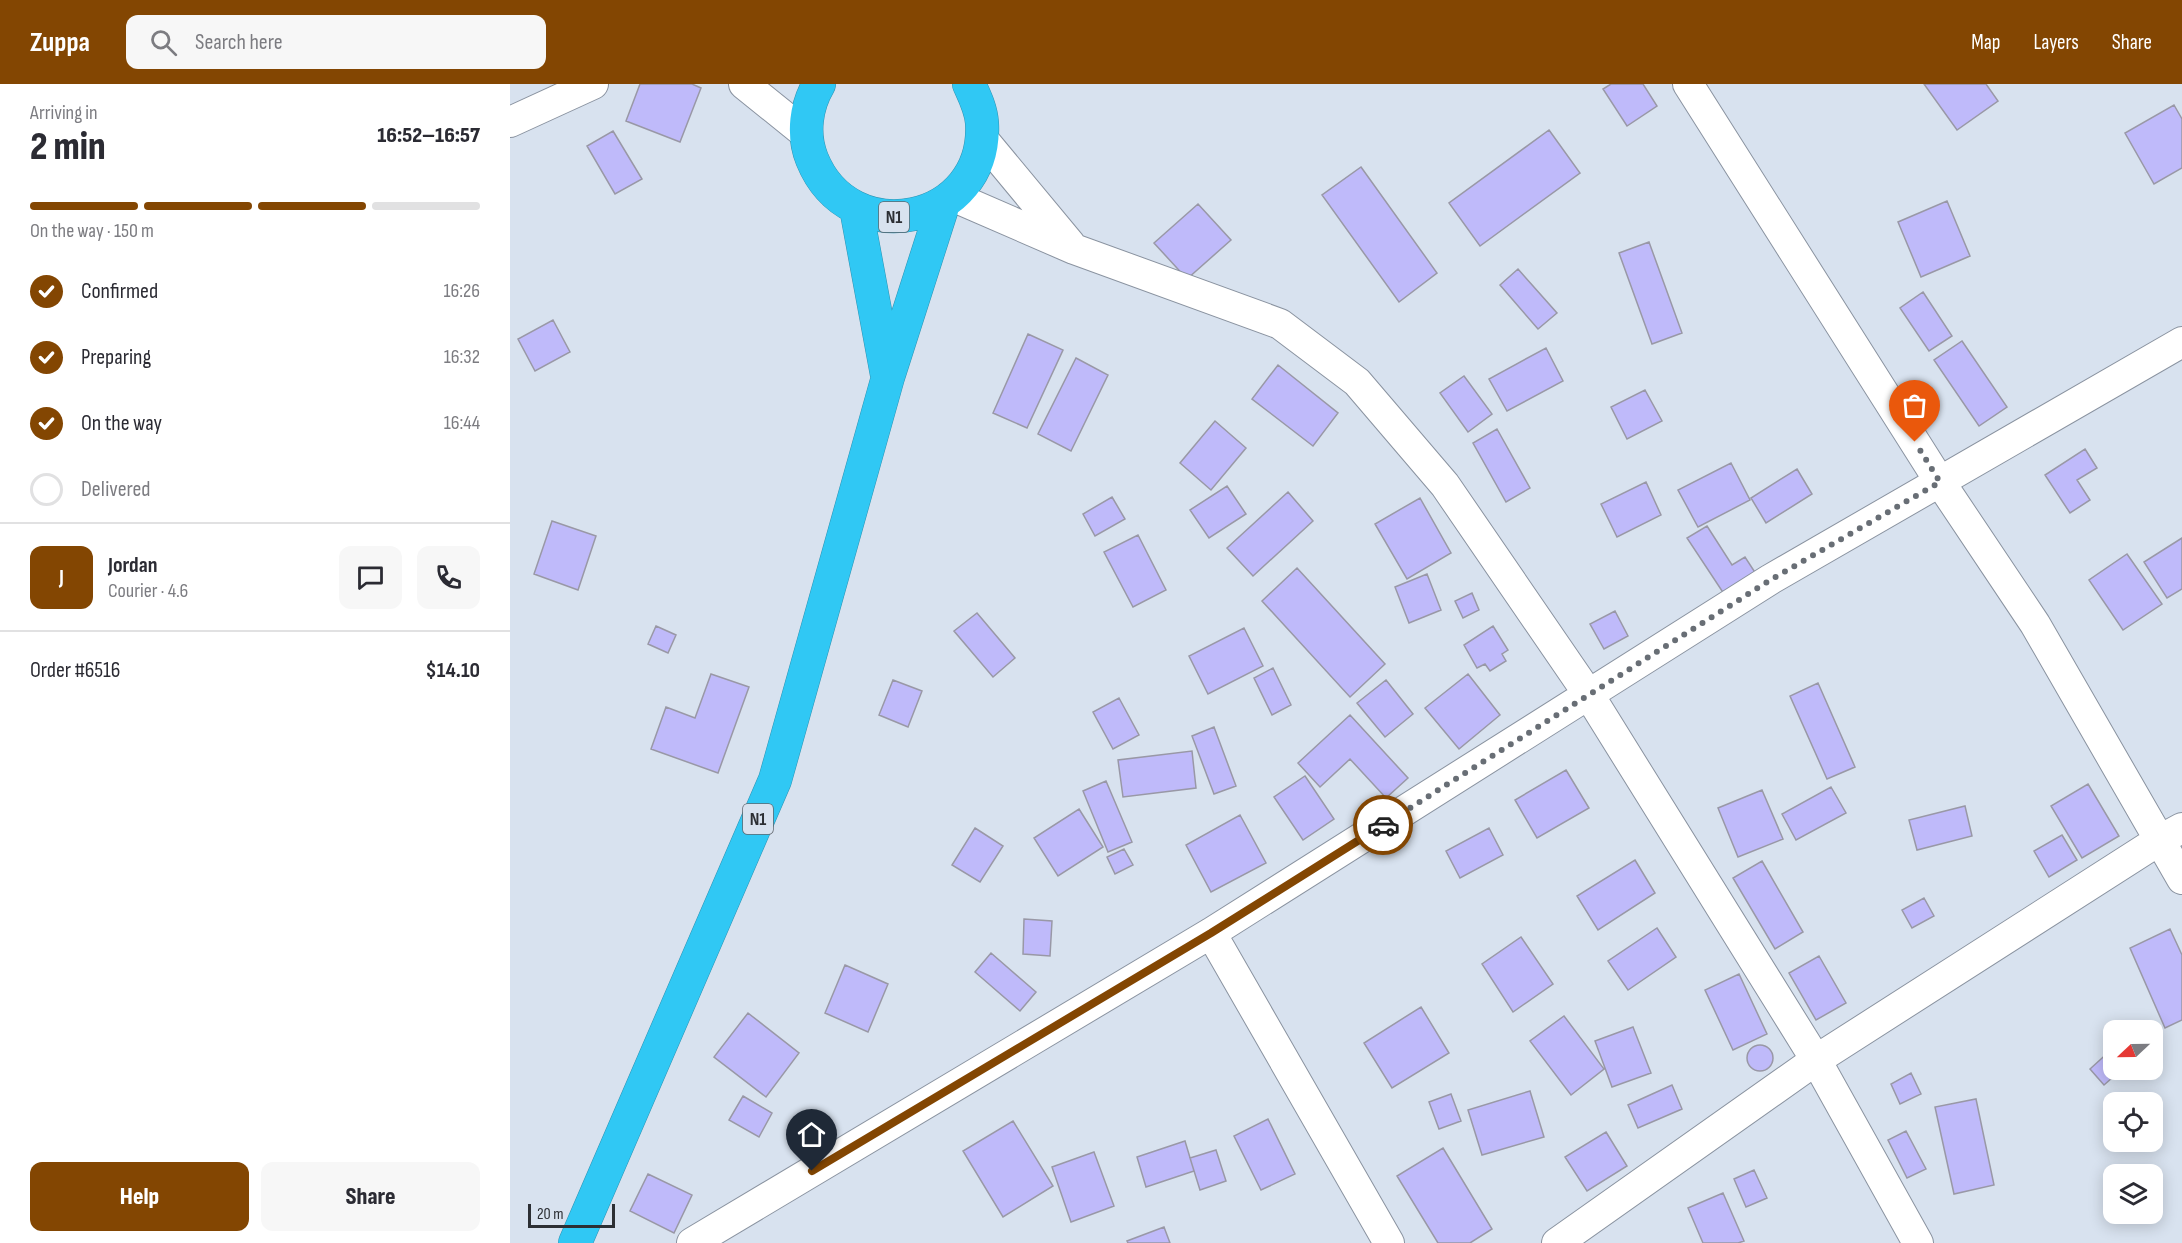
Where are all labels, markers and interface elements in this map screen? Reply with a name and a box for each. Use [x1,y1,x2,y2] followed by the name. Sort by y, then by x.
[126,15,546,69] search box
[30,26,90,59] text: Zuppa
[147,26,180,59] icon: search
[195,29,283,56] text: Search here
[1971,30,2000,55] text: Map
[2033,30,2079,55] text: Layers
[2112,30,2152,55] text: Share
[30,101,98,125] text: Arriving in
[377,122,480,149] text: 16:52–16:57
[30,124,106,171] text: 2 min
[879,202,909,232] road number: N1
[30,219,154,243] text: On the way · 150 m
[30,275,63,308] icon: check
[81,278,158,305] text: Confirmed
[443,279,480,303] text: 16:26
[30,341,63,374] icon: check
[81,344,151,371] text: Preparing
[444,345,480,369] text: 16:32
[1889,380,1940,442] pin
[1898,389,1931,422] icon: bag
[30,407,63,440] icon: check
[81,410,162,437] text: On the way
[444,411,480,435] text: 16:44
[81,476,150,503] text: Delivered
[339,546,402,609] button: chat
[417,546,480,609] button: phone
[108,552,157,579] text: Jordan
[59,564,64,591] text: J
[108,579,188,603] text: Courier · 4.6
[30,657,120,684] text: Order #6516
[425,657,480,684] text: $14.10
[1353,795,1413,855] courier
[743,804,773,834] road number: N1
[1367,809,1400,842] icon: car
[2103,1020,2163,1080] north arrow
[2103,1020,2163,1224] map controls
[2103,1092,2163,1152] button: locate
[786,1109,837,1171] pin
[795,1118,828,1151] icon: home
[30,1162,249,1231] button: Help
[261,1162,480,1231] button: Share
[2103,1164,2163,1224] button: layers
[528,1201,615,1228] scale bar
[537,1205,564,1224] text: 20 m

